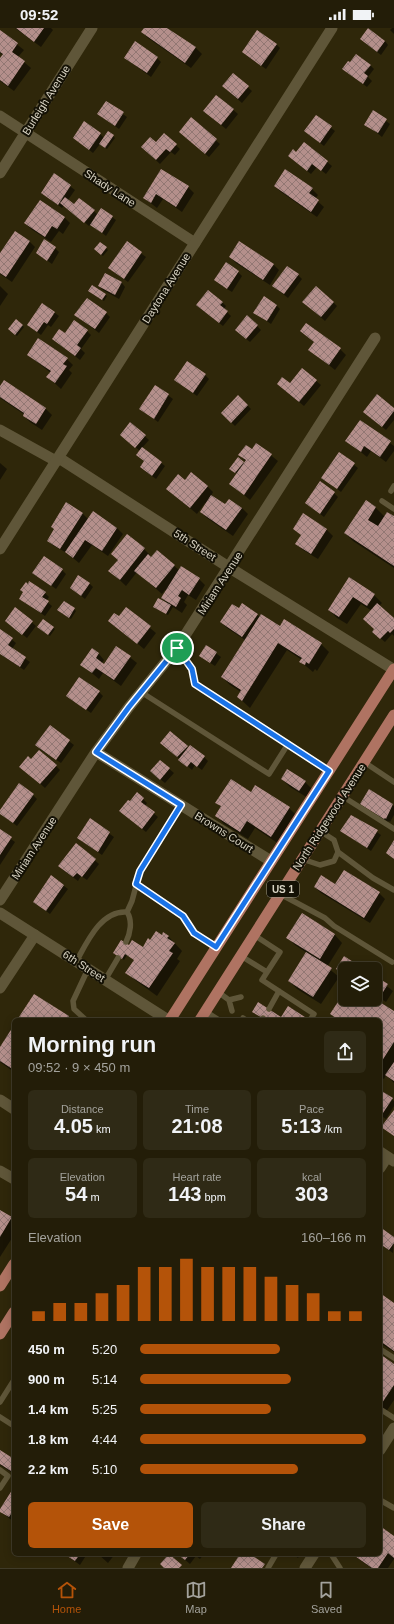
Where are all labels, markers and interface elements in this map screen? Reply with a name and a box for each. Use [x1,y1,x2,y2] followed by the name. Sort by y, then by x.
[20,6,58,23] text: 09:52
[20,63,72,137] street label: Burleigh Avenue
[82,167,138,209] street label: Shady Lane
[140,251,192,325] street label: Daytona Avenue
[172,527,218,563] street label: 5th Street
[195,549,245,617] street label: Miriam Avenue
[160,631,194,665] pin
[166,637,188,659] icon: arrive
[290,761,368,873] street label: North Ridgewood Avenue
[193,809,255,855] street label: Browns Court
[9,814,59,882] street label: Miriam Avenue
[267,881,299,897] road number: US 1
[61,948,107,984] street label: 6th Street
[338,962,382,1006] map controls
[338,962,382,1006] button: layers
[324,1031,366,1073] button: share
[28,1032,156,1057] text: Morning run
[28,1060,130,1075] text: 09:52 · 9 × 450 m
[61,1103,104,1115] text: Distance
[185,1103,209,1115] text: Time
[299,1103,324,1115] text: Pace
[54,1115,93,1137] text: 4.05
[171,1115,223,1137] text: 21:08
[281,1115,321,1137] text: 5:13
[93,1123,111,1135] text: km
[321,1123,342,1135] text: /km
[60,1171,105,1183] text: Elevation
[173,1171,221,1183] text: Heart rate
[302,1171,321,1183] text: kcal
[65,1183,87,1205] text: 54
[168,1183,201,1205] text: 143
[295,1183,328,1205] text: 303
[87,1191,100,1203] text: m
[201,1191,226,1203] text: bpm
[28,1230,81,1245] text: Elevation
[301,1230,366,1245] text: 160–166 m
[28,1342,65,1357] text: 450 m
[92,1342,117,1357] text: 5:20
[28,1372,65,1387] text: 900 m
[92,1372,117,1387] text: 5:14
[28,1402,68,1417] text: 1.4 km
[92,1402,117,1417] text: 5:25
[28,1432,68,1447] text: 1.8 km
[92,1432,117,1447] text: 4:44
[28,1462,68,1477] text: 2.2 km
[92,1462,117,1477] text: 5:10
[28,1502,193,1548] button: Save
[201,1502,366,1548] button: Share
[52,1579,81,1615] tab: Home
[185,1579,207,1615] tab: Map
[311,1579,342,1615] tab: Saved

